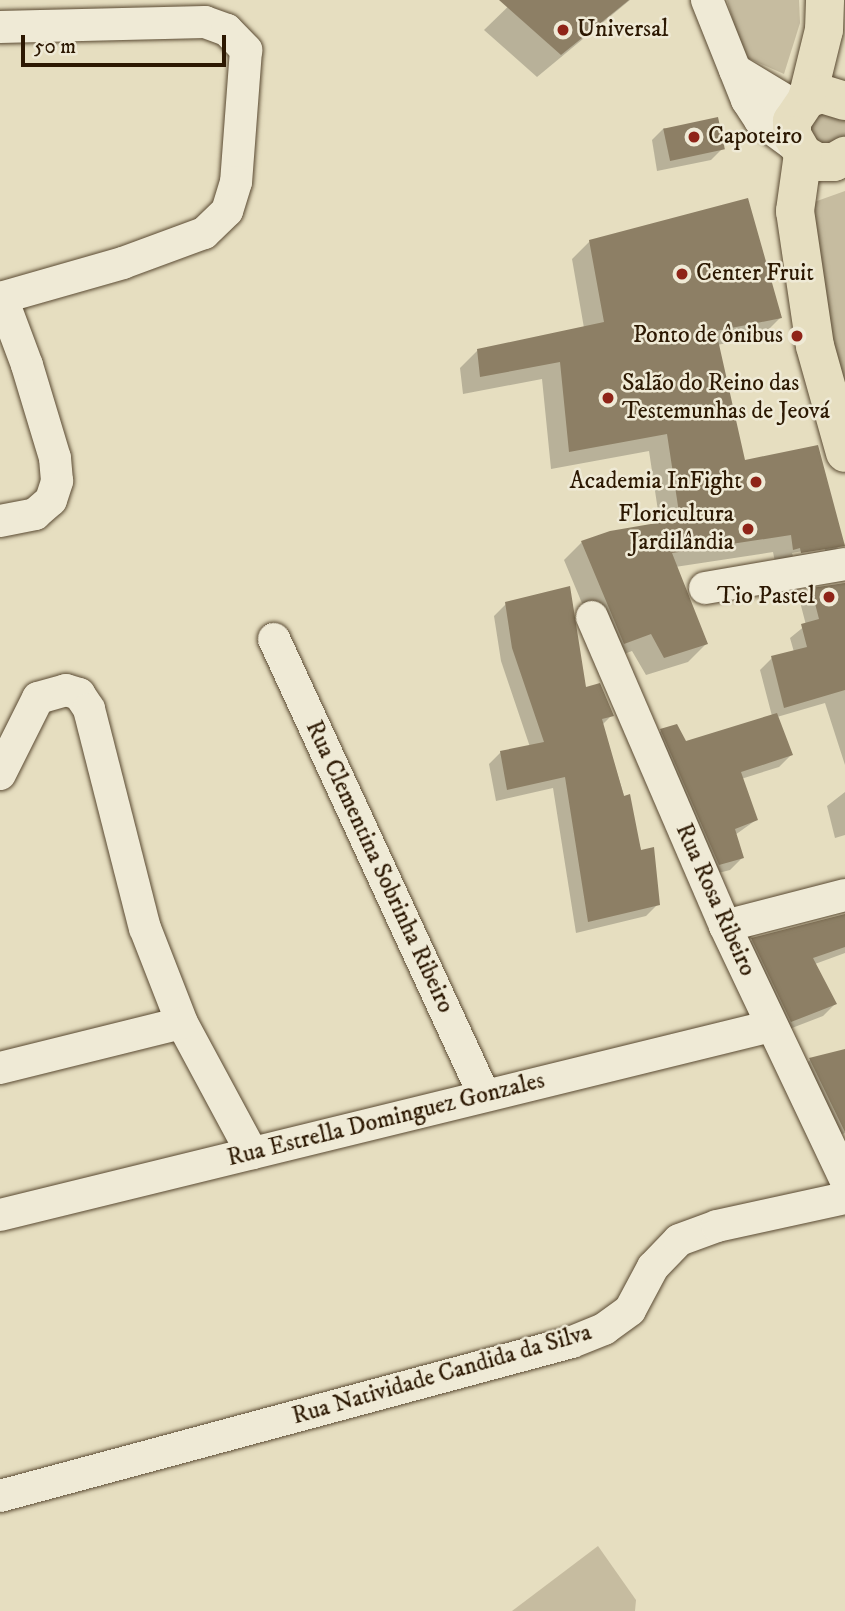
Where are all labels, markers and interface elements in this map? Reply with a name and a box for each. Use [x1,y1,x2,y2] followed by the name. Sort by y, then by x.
[577,16,669,44] place label: Universal
[24,21,229,65] scale bar
[555,22,571,38] marker: Universal
[34,34,76,60] text: 50 m
[708,123,802,151] place label: Capoteiro
[686,129,702,145] marker: Capoteiro
[696,260,814,288] place label: Center Fruit
[674,266,690,282] marker: Center Fruit
[633,322,783,350] place label: Ponto de ônibus
[789,328,805,344] marker: Ponto de ônibus
[622,370,830,426] place label: Salão do Reino das Testemunhas de Jeová
[600,390,616,406] marker: Salão do Reino das Testemunhas de Jeová
[570,468,742,496] place label: Academia InFight
[748,474,764,490] marker: Academia InFight
[618,501,734,557] place label: Floricultura Jardilândia
[740,521,756,537] marker: Floricultura Jardilândia
[717,583,815,611] place label: Tio Pastel
[821,589,837,605] marker: Tio Pastel
[299,716,459,1018] street label: Rua Clementina Sobrinha Ribeiro
[669,819,761,981] street label: Rua Rosa Ribeiro
[224,1067,548,1173] street label: Rua Estrella Dominguez Gonzales
[289,1318,595,1432] street label: Rua Natividade Candida da Silva

